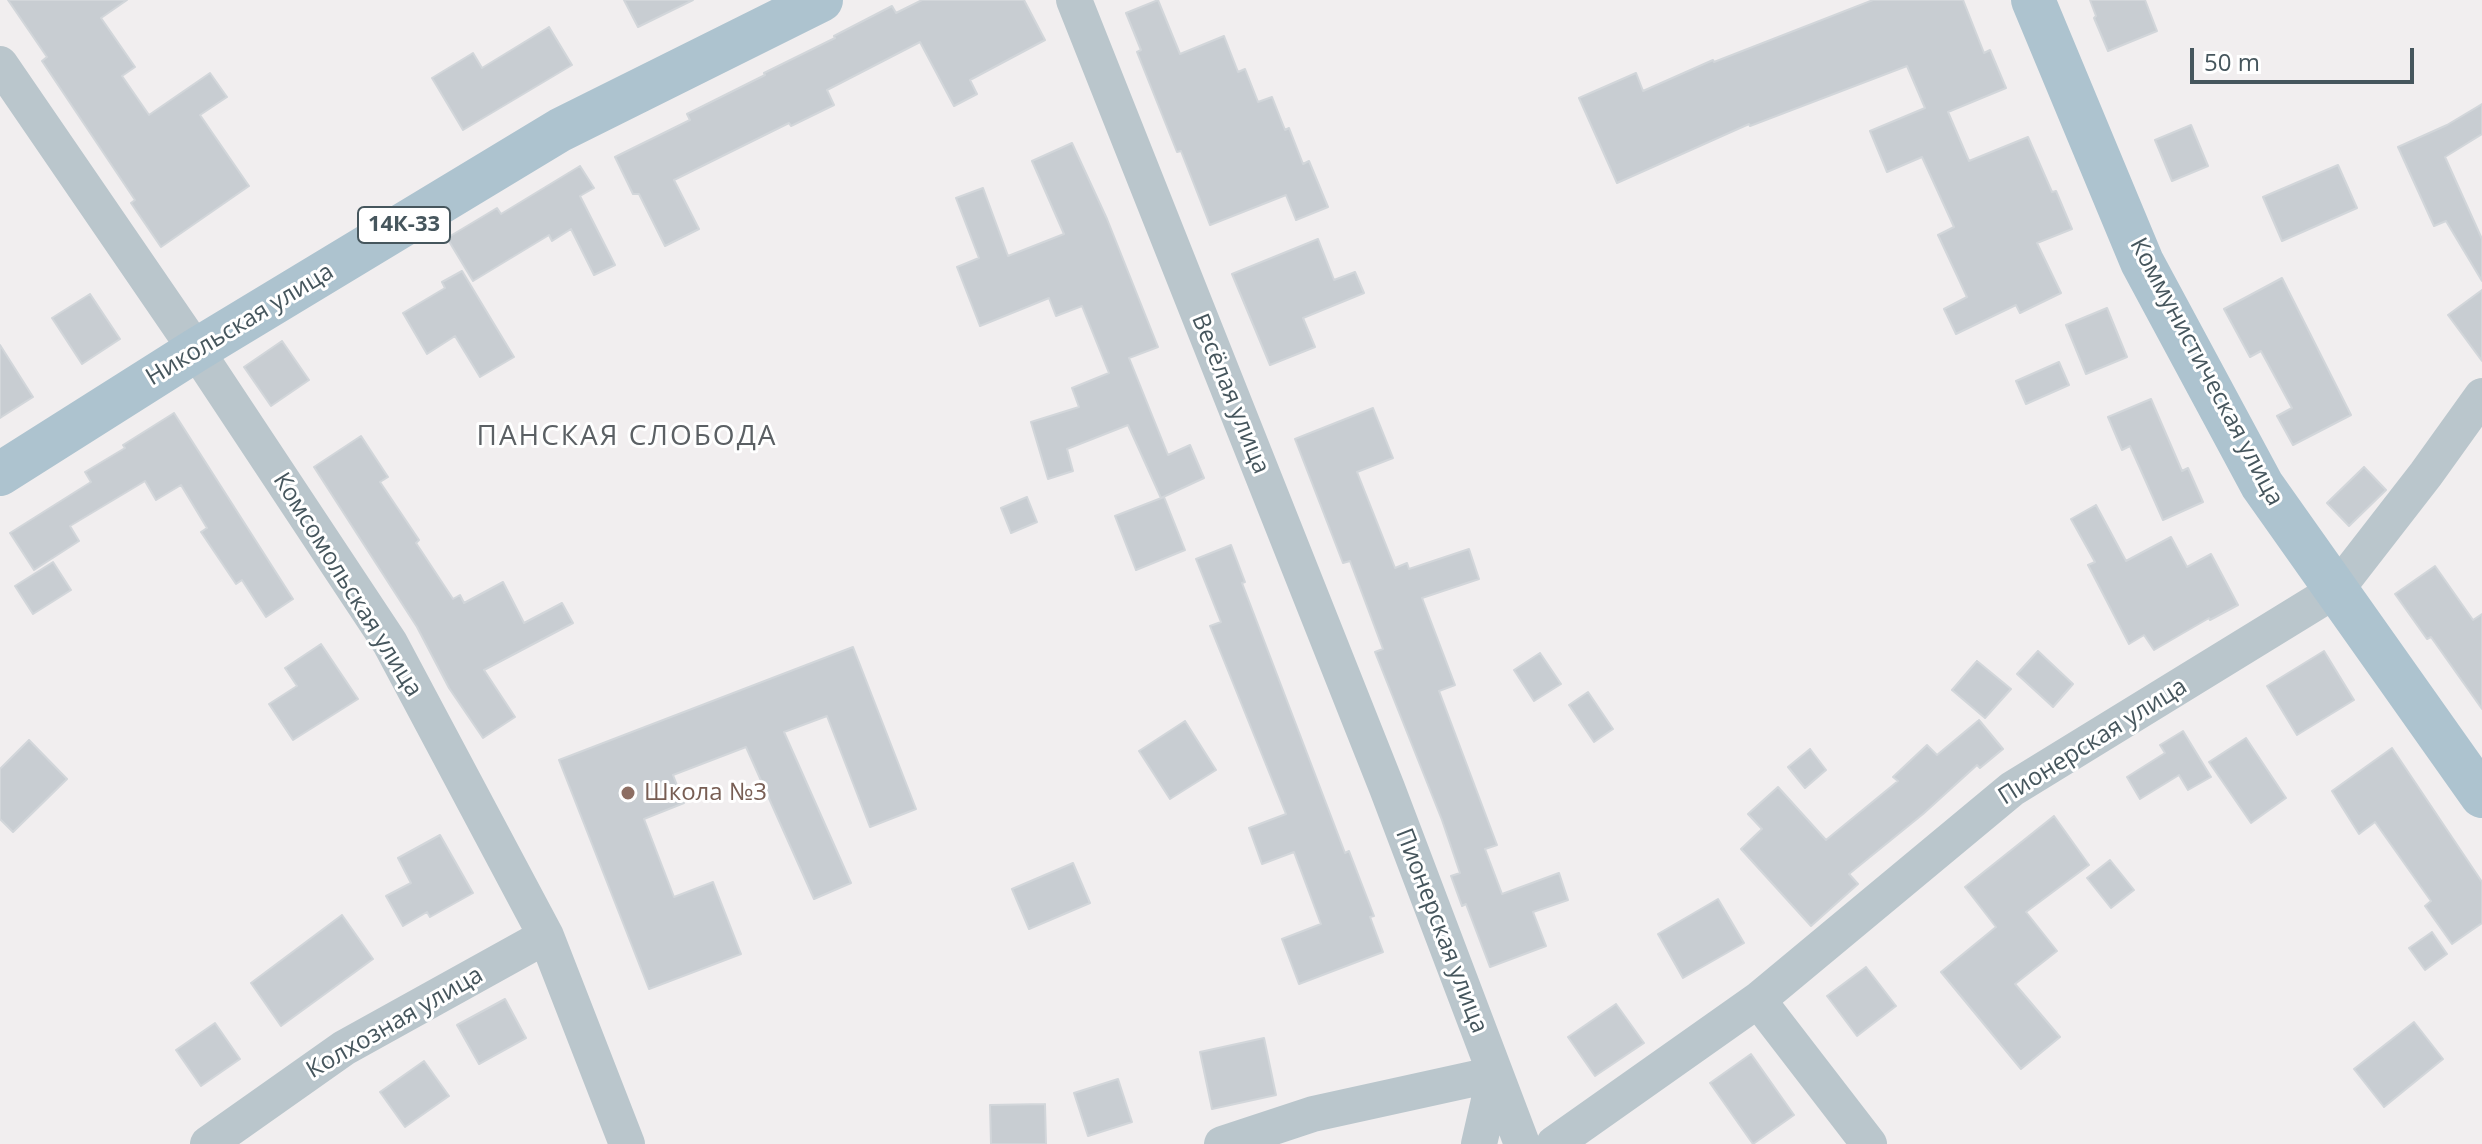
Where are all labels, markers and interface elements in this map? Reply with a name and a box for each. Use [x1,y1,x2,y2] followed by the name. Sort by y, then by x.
[2194,32,2418,82] scale bar
[2204,45,2260,78] text: 50 m
[358,207,450,243] road number: 14К-33
[2123,233,2289,511] street label: Коммунистическая улица
[141,258,339,392] street label: Никольская улица
[1185,310,1275,478] street label: Весёлая улица
[476,420,778,454] district label: ПАНСКАЯ СЛОБОДА
[266,468,428,702] street label: Комсомольская улица
[1994,672,2192,812] street label: Пионерская улица
[644,779,767,807] place label: Школа №3
[619,784,637,802] marker: Школа №3
[1389,825,1493,1037] street label: Пионерская улица
[302,961,488,1085] street label: Колхозная улица

